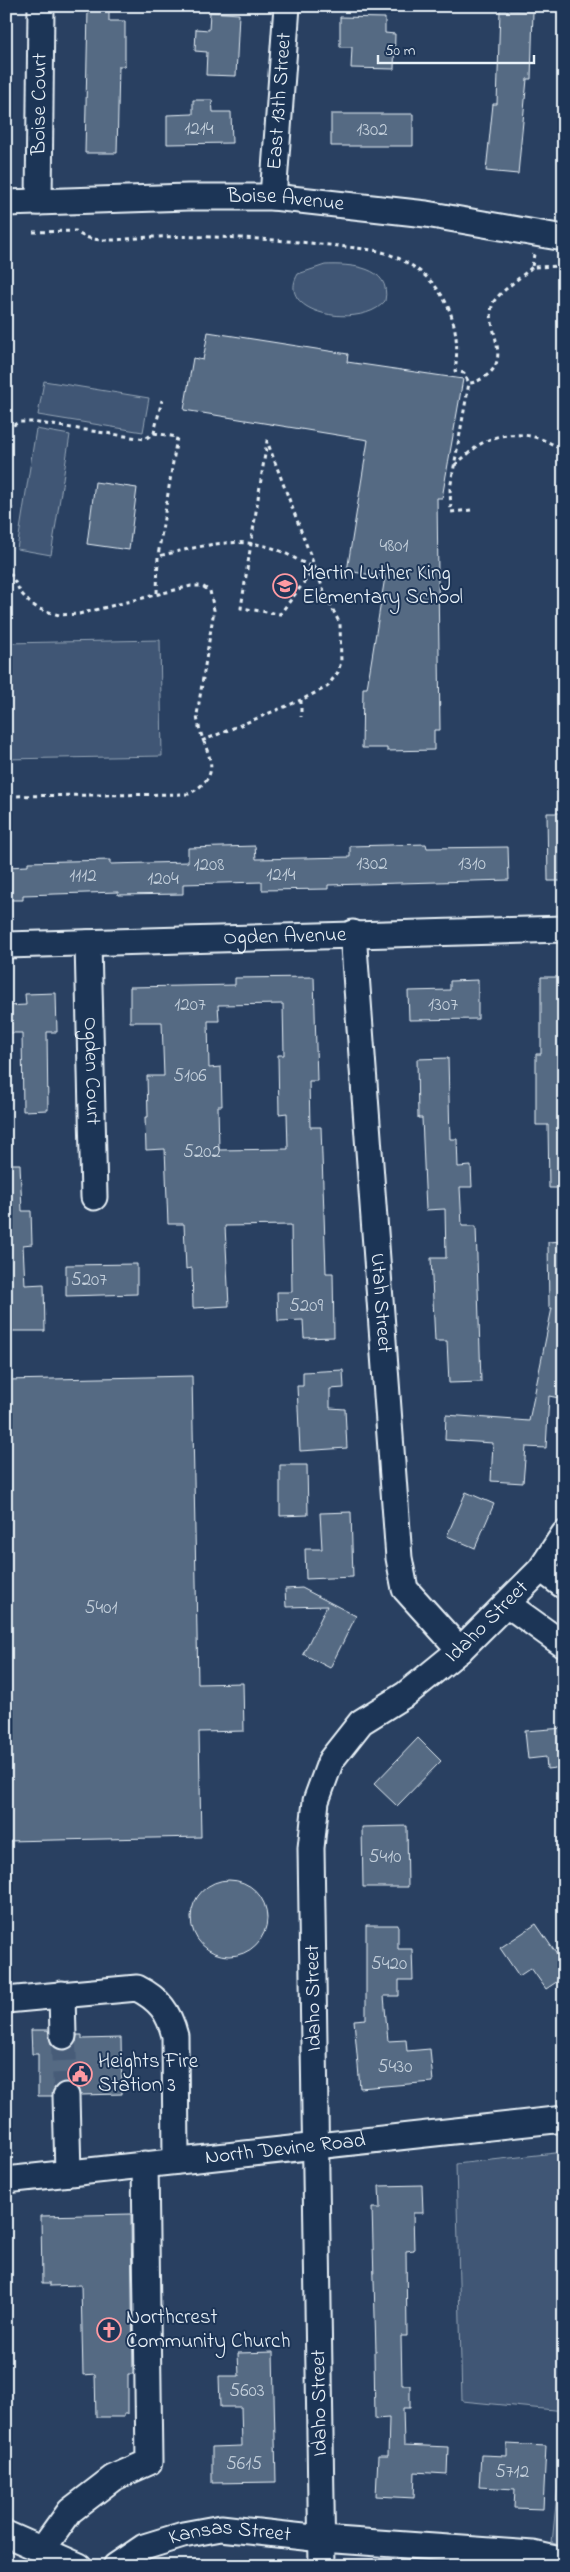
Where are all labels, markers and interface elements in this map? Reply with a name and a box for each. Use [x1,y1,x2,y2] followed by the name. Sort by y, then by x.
[260,31,300,171] street label: East 13th Street
[378,32,534,64] scale bar
[385,40,416,62] text: 50 m
[24,53,56,156] street label: Boise Court
[184,116,214,143] house number: 1214
[356,117,388,144] house number: 1302
[226,182,346,220] street label: Boise Avenue
[379,533,409,560] house number: 4801
[302,559,463,615] place label: Martin Luther King Elementary School
[272,573,298,599] school or university icon: Martin Luther King Elementary School
[356,851,388,878] house number: 1302
[458,851,486,878] house number: 1310
[194,852,224,879] house number: 1208
[266,862,296,889] house number: 1214
[69,863,97,890] house number: 1112
[147,866,179,893] house number: 1204
[223,920,347,955] street label: Ogden Avenue
[174,992,206,1019] house number: 1207
[428,992,458,1019] house number: 1307
[73,1017,107,1125] street label: Ogden Court
[173,1063,207,1090] house number: 5106
[183,1139,221,1166] house number: 5202
[362,1252,399,1354] street label: Utah Street
[71,1267,107,1294] house number: 5207
[289,1293,323,1320] house number: 5209
[439,1574,536,1671] street label: Idaho Street
[85,1595,117,1622] house number: 5401
[369,1844,401,1871] house number: 5410
[298,1944,330,2052] street label: Idaho Street
[371,1951,407,1978] house number: 5420
[98,2047,199,2101] place label: Heights Fire Station 3
[378,2054,412,2081] house number: 5430
[67,2061,93,2087] public building icon: Heights Fire Station 3
[203,2126,367,2173] street label: North Devine Road
[126,2303,290,2359] place label: Northcrest Community Church
[96,2317,122,2343] church icon: Northcrest Community Church
[304,2349,336,2457] street label: Idaho Street
[229,2378,265,2405] house number: 5603
[226,2451,262,2478] house number: 5615
[495,2459,529,2486] house number: 5712
[165,2513,292,2553] street label: Kansas Street

